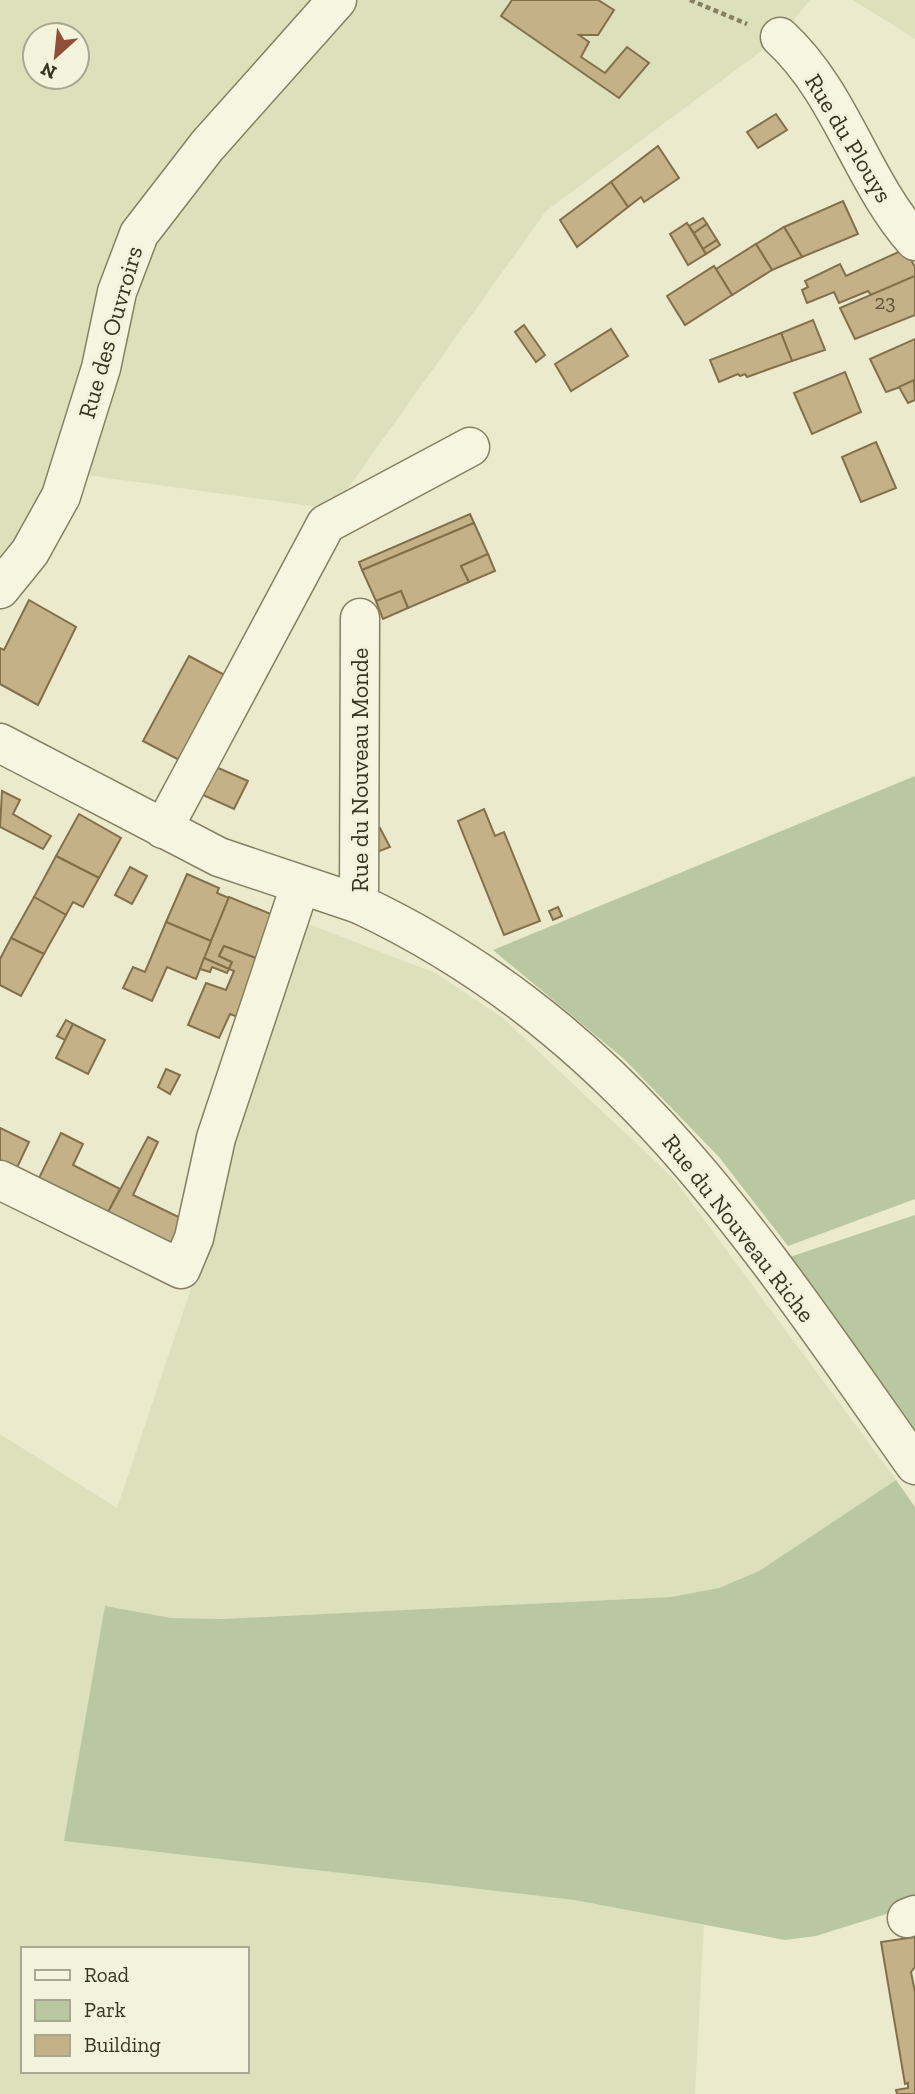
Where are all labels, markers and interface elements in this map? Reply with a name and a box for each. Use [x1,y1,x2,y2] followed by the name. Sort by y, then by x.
[21,21,91,91] north arrow
[37,57,60,84] text: N
[799,68,899,208] street label: Rue du Plouys
[72,242,148,422] street label: Rue des Ouvroirs
[874,289,896,314] house number: 23
[345,648,374,892] street label: Rue du Nouveau Monde
[657,1128,821,1328] street label: Rue du Nouveau Riche
[21,1947,248,2073] legend
[84,1962,130,1987] text: Road
[84,1997,126,2022] text: Park
[84,2032,161,2057] text: Building

